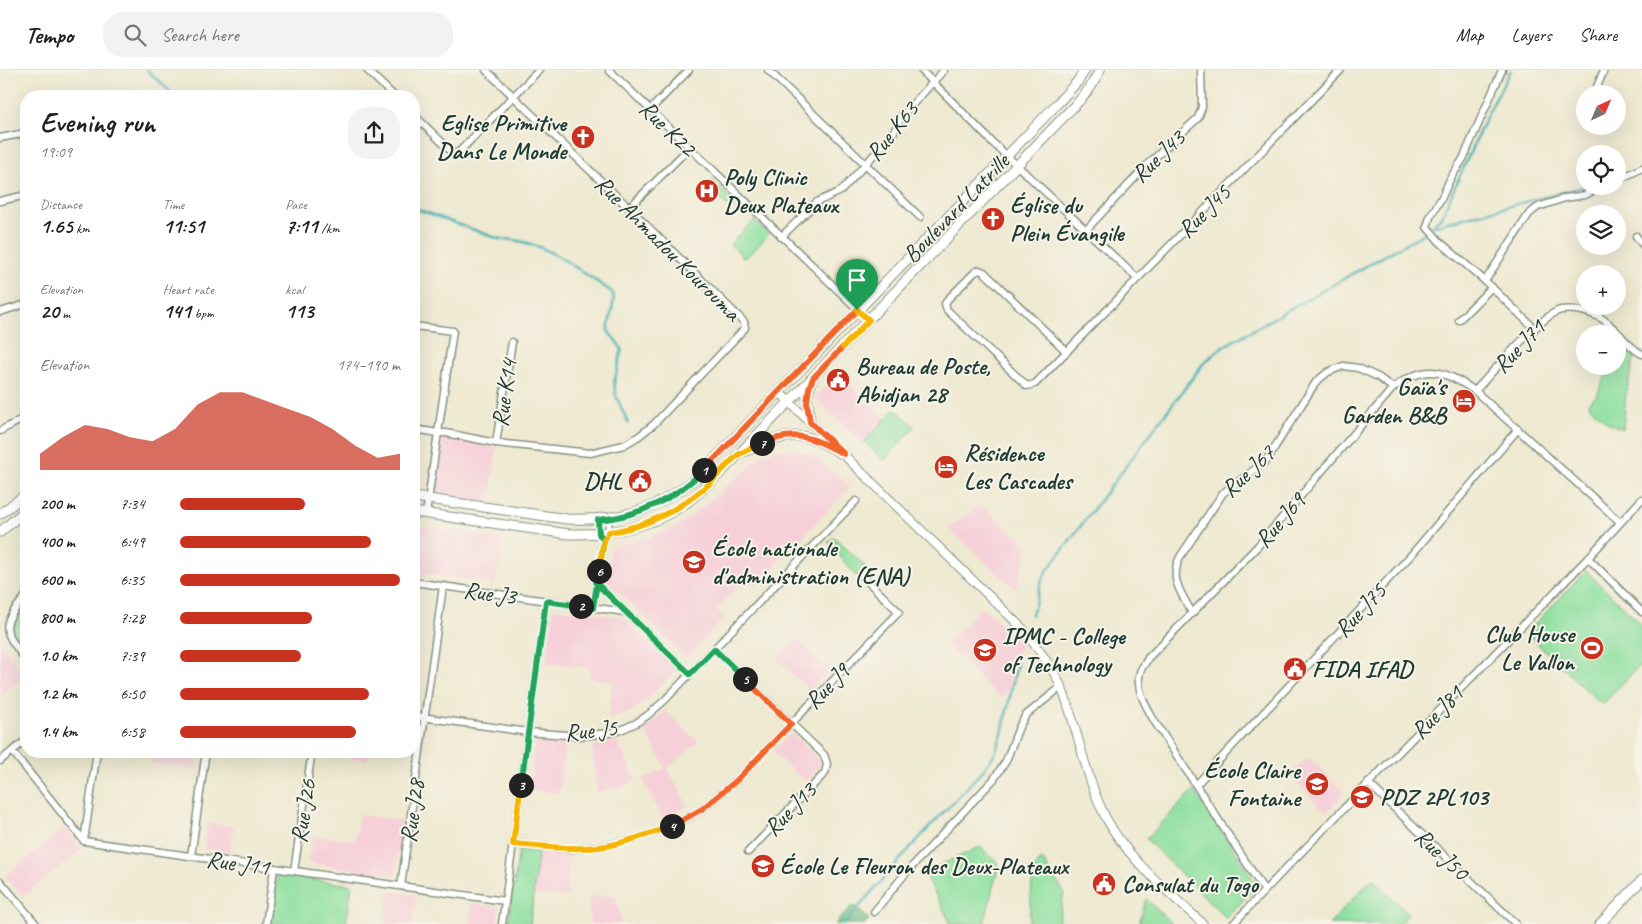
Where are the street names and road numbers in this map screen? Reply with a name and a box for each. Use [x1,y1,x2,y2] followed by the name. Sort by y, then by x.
[859,93,926,167] street label: Rue K63
[633,94,704,164] street label: Rue K22
[1125,122,1193,189] street label: Rue J43
[896,145,1017,269] street label: Boulevard Latrille
[589,169,748,328] street label: Rue Ahmadou Kourouma
[1171,177,1238,244] street label: Rue J45
[1486,312,1553,379] street label: Rue J71
[484,355,524,429] street label: Rue K14
[1215,438,1282,504] street label: Rue J67
[1248,485,1314,554] street label: Rue J69
[462,574,520,612] street label: Rue J3
[1327,576,1393,643] street label: Rue J75
[798,655,858,715] street label: Rue J9
[1404,678,1471,745] street label: Rue J81
[563,712,620,748] street label: Rue J5
[757,774,824,842] street label: Rue J13
[393,775,432,845] street label: Rue J28
[283,776,323,845] street label: Rue J26
[1409,821,1477,888] street label: Rue J50
[204,844,273,882] street label: Rue J11

